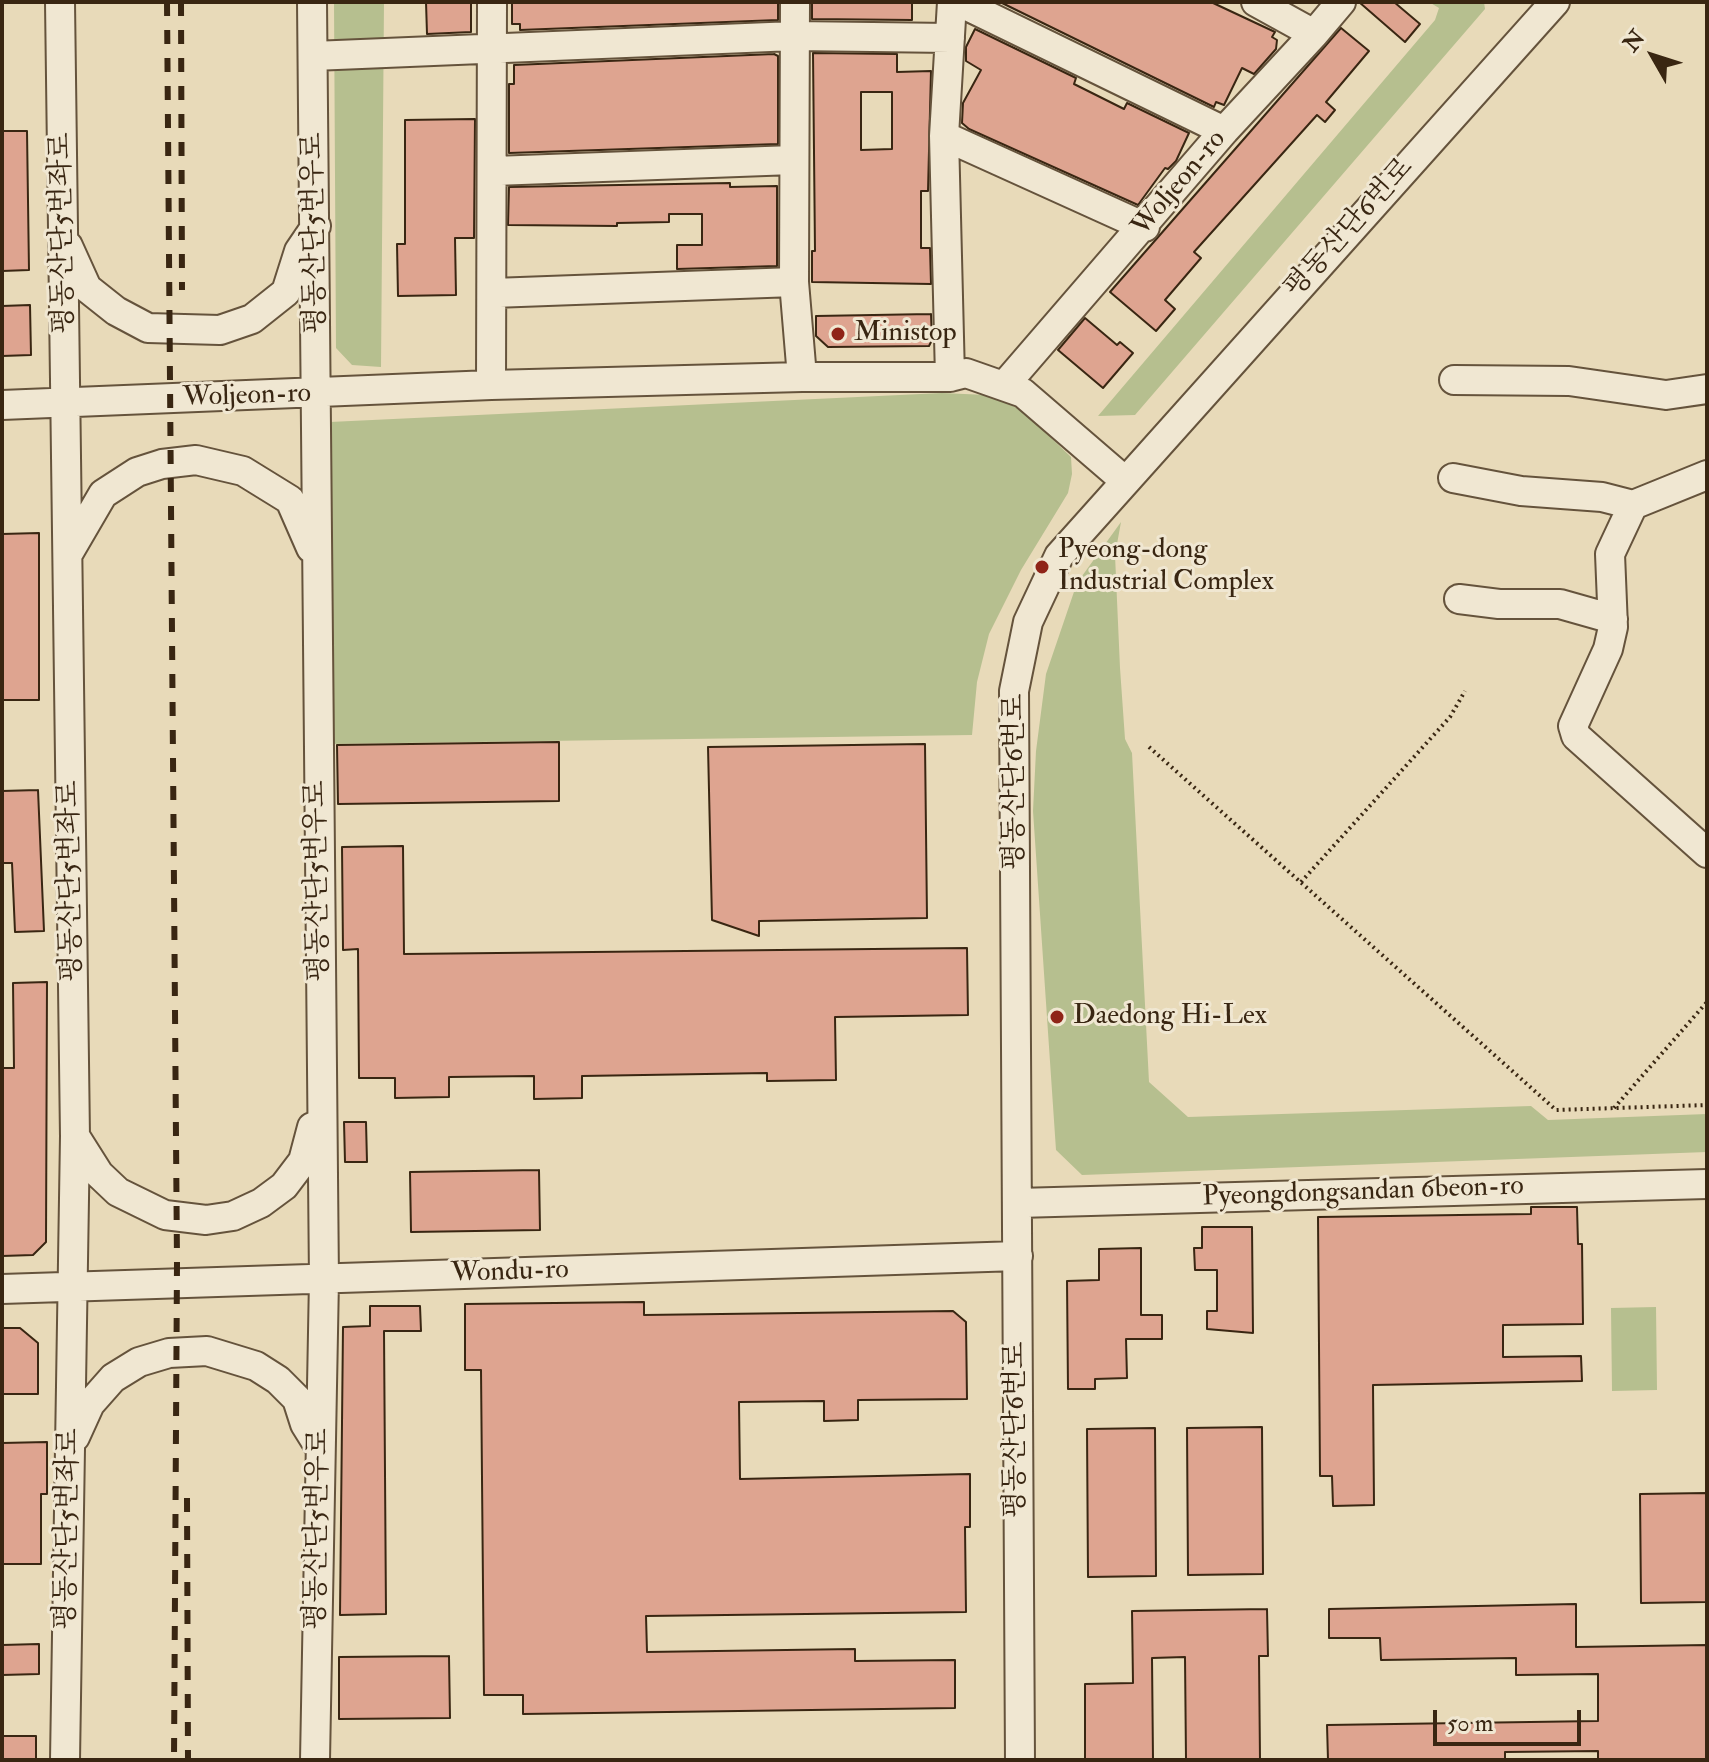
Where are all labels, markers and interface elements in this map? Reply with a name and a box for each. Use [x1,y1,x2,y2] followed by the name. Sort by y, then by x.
[1613,16,1693,96] north arrow
[1617,24,1651,57] text: N
[1126,124,1234,244] street label: Woljeon-ro
[45,132,83,334] street label: 평동산단5번좌로
[297,132,335,334] street label: 평동산단5번우로
[1278,152,1422,306] street label: 평동산단6번로
[854,317,957,351] place label: Ministop
[829,325,847,343] marker: Ministop
[182,378,312,416] street label: Woljeon-ro
[1058,534,1274,600] place label: Pyeong-dong Industrial Complex
[1033,558,1051,576] marker: Pyeong-dong Industrial Complex
[999,694,1033,870] street label: 평동산단6번로
[53,780,91,982] street label: 평동산단5번좌로
[300,780,338,982] street label: 평동산단5번우로
[1073,1000,1267,1034] place label: Daedong Hi-Lex
[1048,1008,1066,1026] marker: Daedong Hi-Lex
[1202,1171,1524,1215] street label: Pyeongdongsandan 6beon-ro
[451,1254,569,1292] street label: Wondu-ro
[1000,1342,1034,1518] street label: 평동산단6번로
[50,1428,88,1630] street label: 평동산단5번좌로
[300,1428,338,1630] street label: 평동산단5번우로
[1437,1694,1585,1744] scale bar
[1447,1708,1493,1739] text: 50 m

